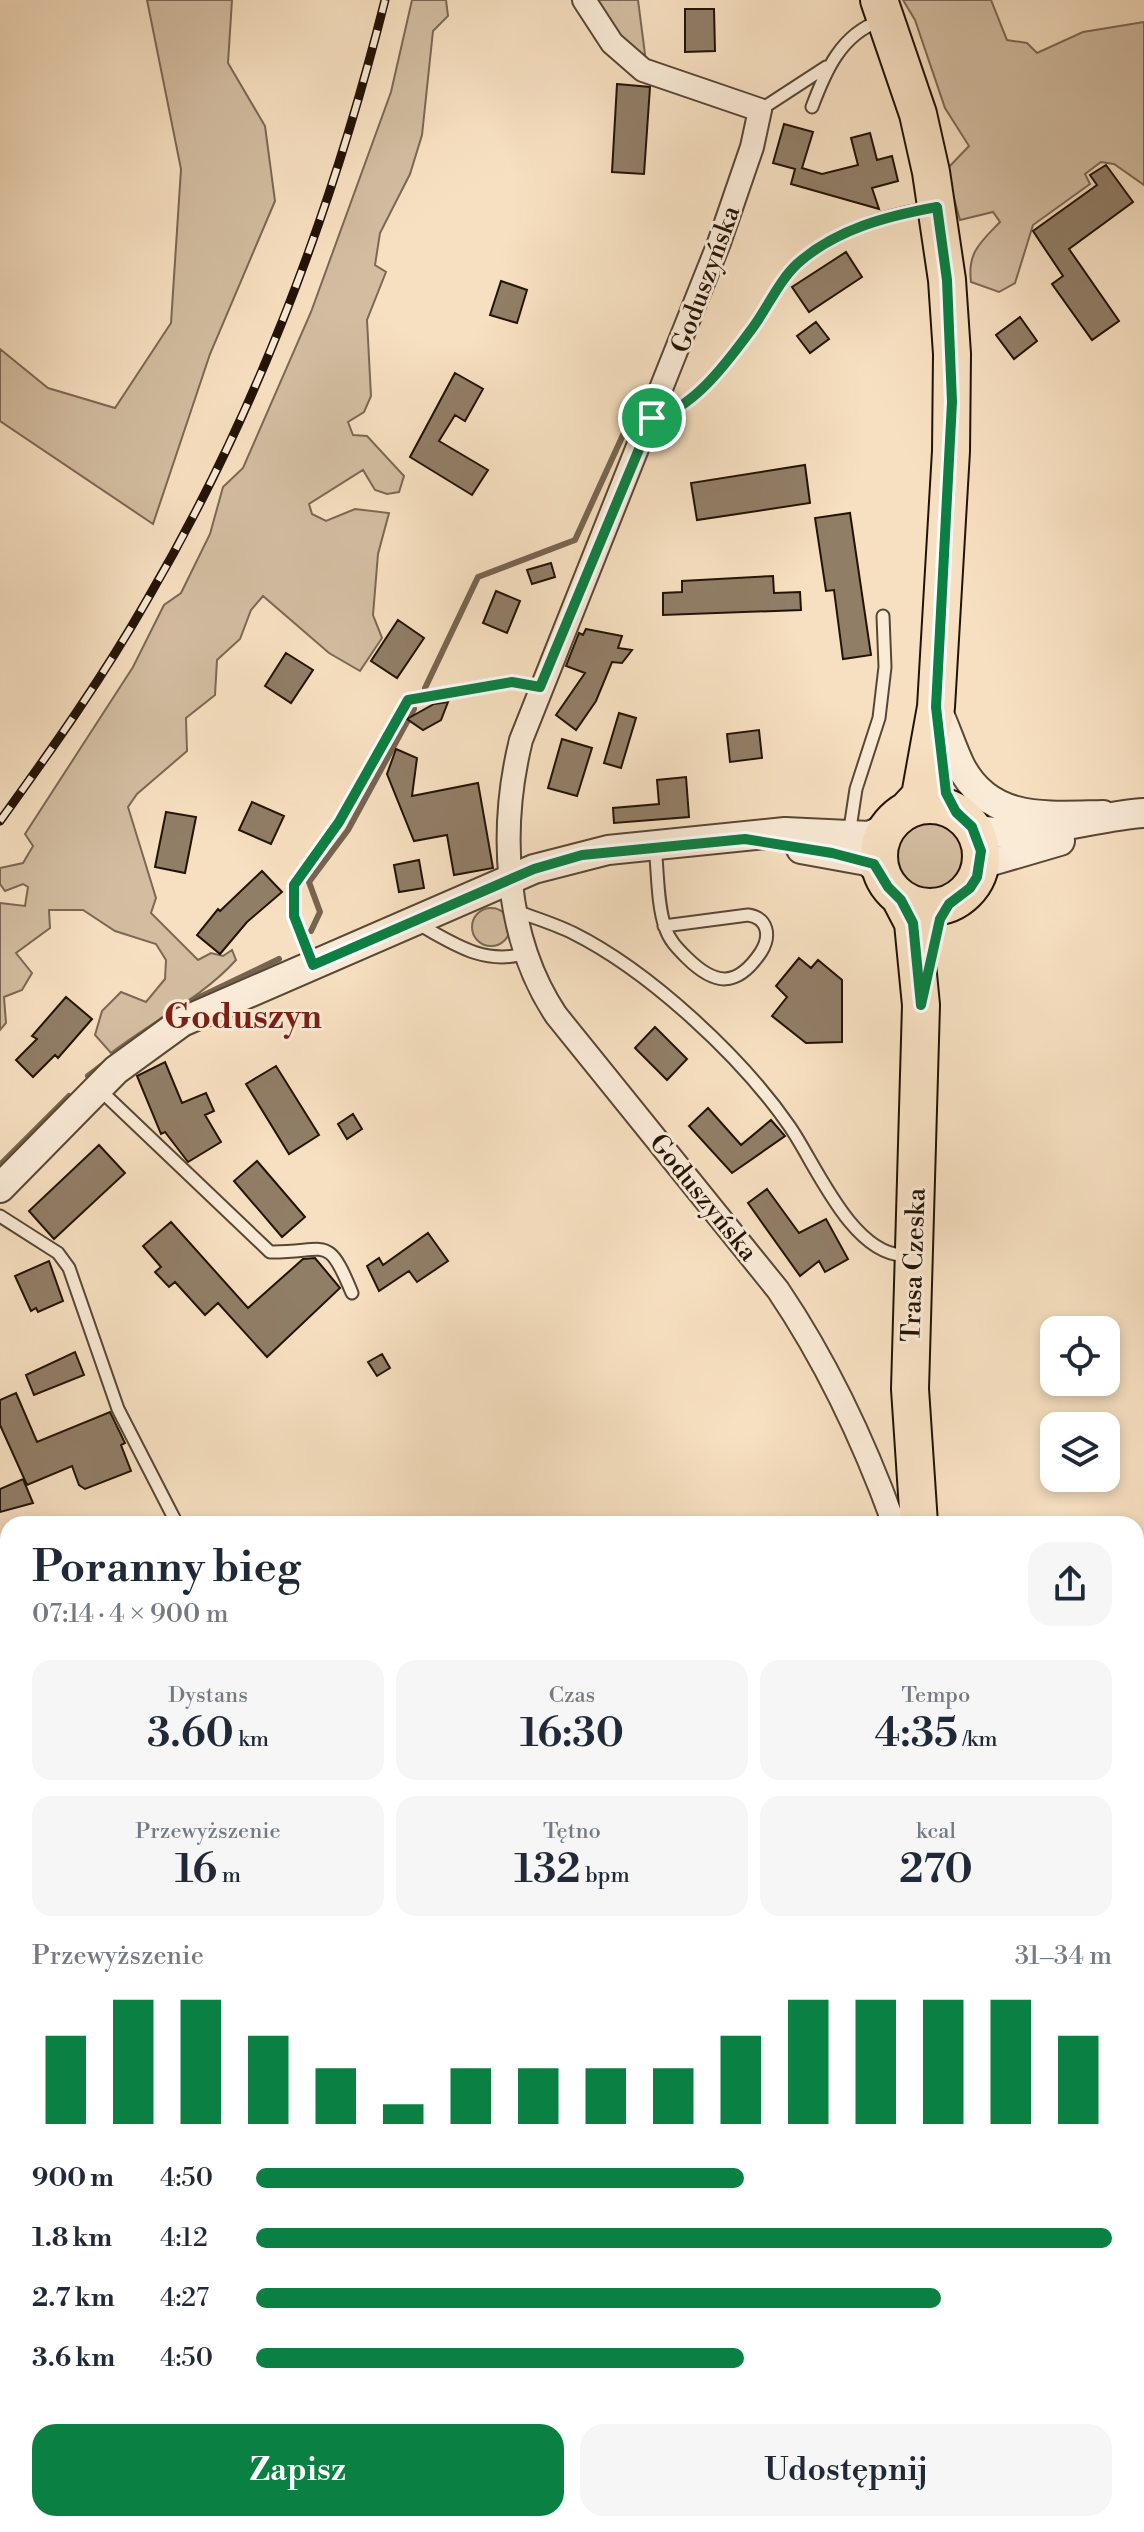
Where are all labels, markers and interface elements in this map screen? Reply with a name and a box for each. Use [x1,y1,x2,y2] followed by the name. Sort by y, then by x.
[665,201,748,357] street label: Goduszyńska
[618,384,686,452] pin
[630,396,674,440] icon: arrive
[164,997,322,1039] district label: Goduszyn
[642,1128,765,1268] street label: Goduszyńska
[895,1187,933,1342] street label: Trasa Czeska
[1040,1316,1120,1492] map controls
[1040,1316,1120,1396] button: locate
[1040,1412,1120,1492] button: layers
[32,1540,301,1595] text: Poranny bieg
[1028,1542,1112,1626] button: share
[32,1598,228,1630] text: 07:14 · 4 × 900 m
[168,1682,248,1709] text: Dystans
[549,1682,595,1709] text: Czas
[902,1682,970,1709] text: Tempo
[147,1709,234,1759] text: 3.60
[520,1709,624,1759] text: 16:30
[875,1709,958,1759] text: 4:35
[234,1726,269,1753] text: km
[958,1726,997,1753] text: /km
[135,1818,281,1845] text: Przewyższenie
[543,1818,601,1845] text: Tętno
[916,1818,956,1845] text: kcal
[175,1845,217,1895] text: 16
[514,1845,581,1895] text: 132
[899,1845,973,1895] text: 270
[217,1862,241,1889] text: m
[581,1862,630,1889] text: bpm
[32,1940,204,1972] text: Przewyższenie
[1015,1940,1112,1972] text: 31–34 m
[32,2162,114,2194] text: 900 m
[160,2162,213,2194] text: 4:50
[32,2222,112,2254] text: 1.8 km
[160,2222,208,2254] text: 4:12
[32,2282,115,2314] text: 2.7 km
[160,2282,209,2314] text: 4:27
[32,2342,115,2374] text: 3.6 km
[160,2342,213,2374] text: 4:50
[32,2424,564,2516] button: Zapisz
[580,2424,1112,2516] button: Udostępnij

